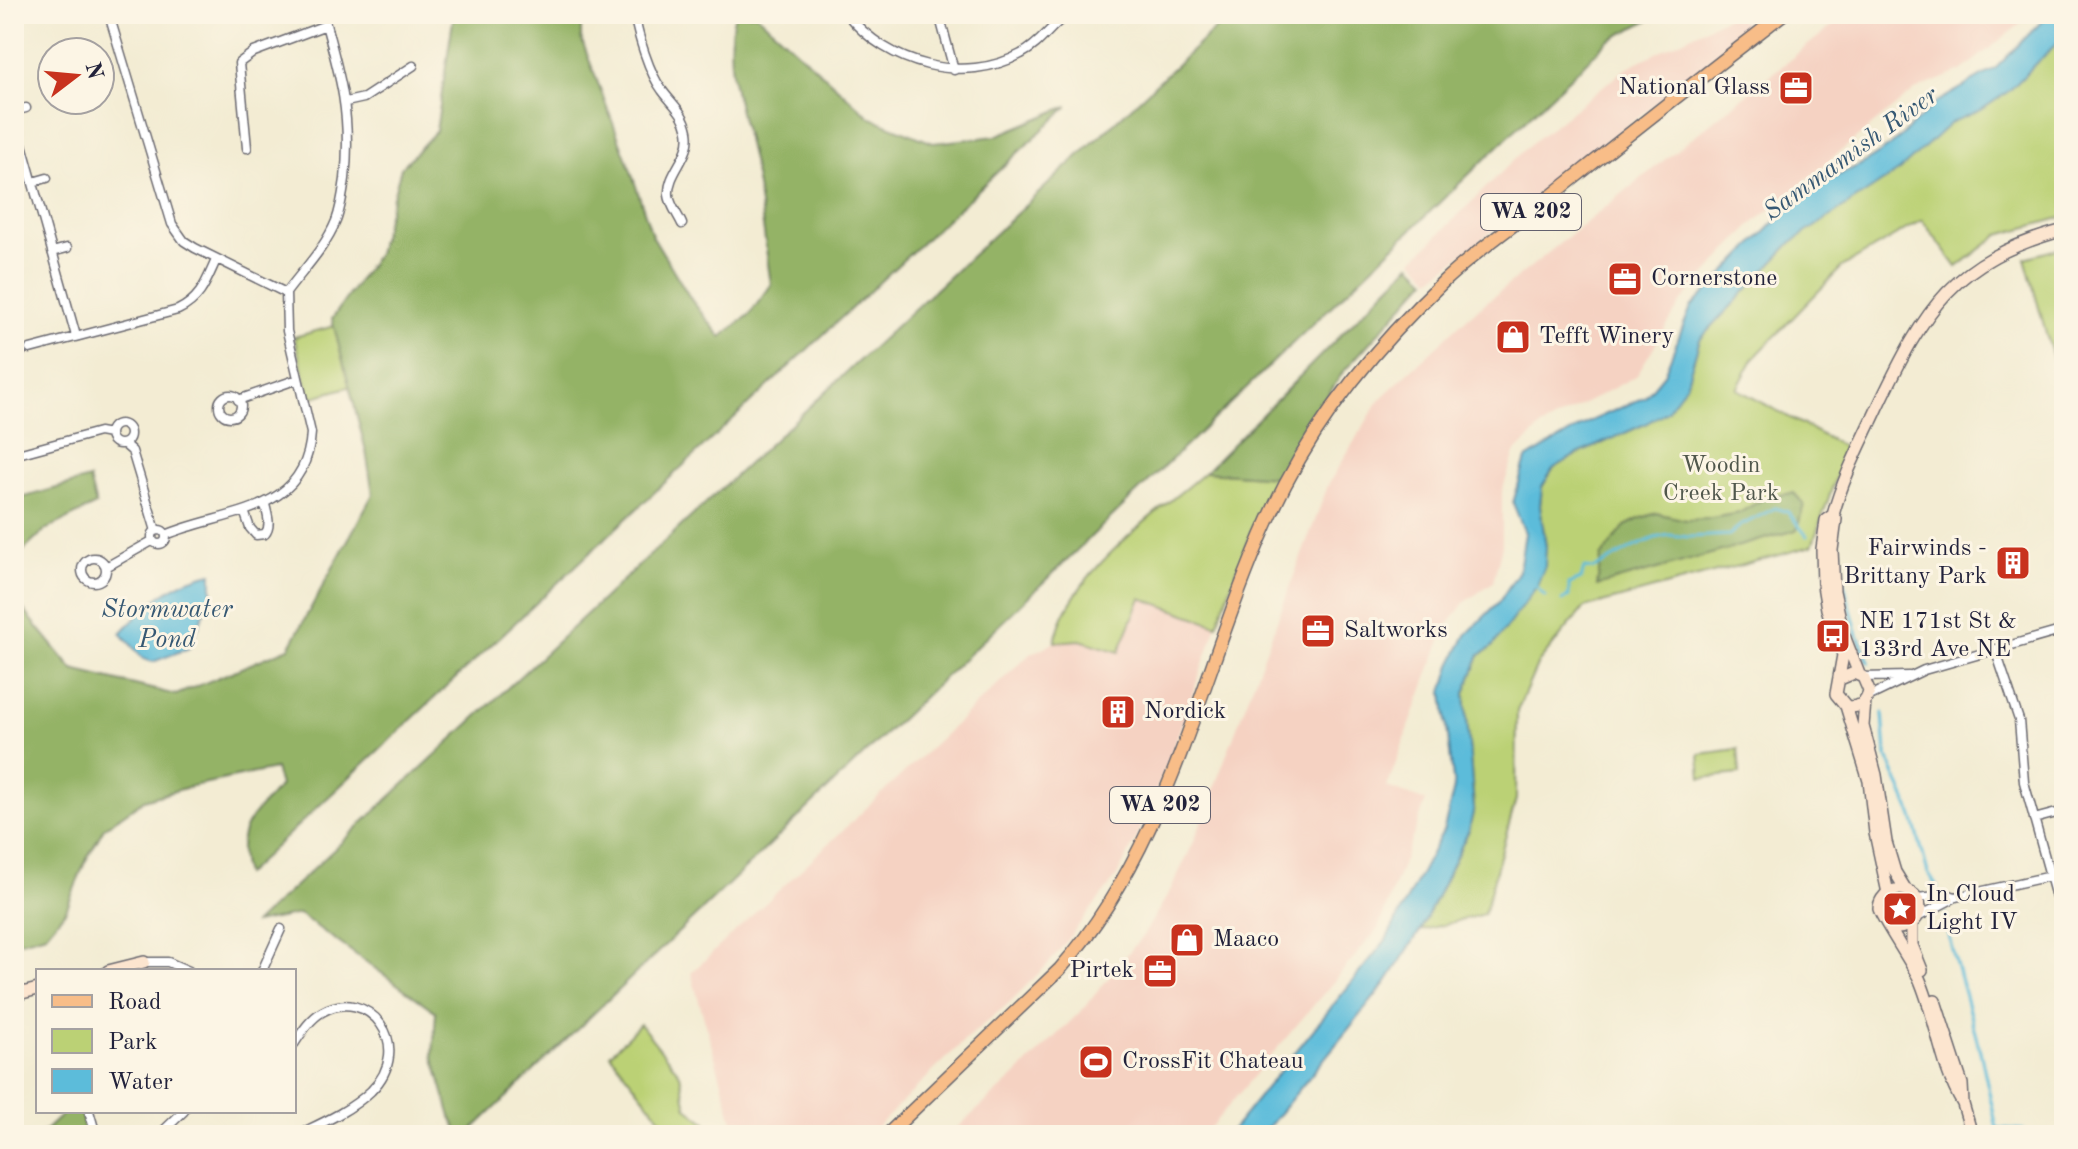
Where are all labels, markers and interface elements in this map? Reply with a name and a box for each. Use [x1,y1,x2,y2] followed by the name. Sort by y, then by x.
[36,36,116,116] north arrow
[80,60,106,82] text: N
[1777,69,1815,107] office icon: National Glass
[1618,76,1770,100] place label: National Glass
[1759,82,1944,226] water label: Sammamish River
[1481,194,1581,230] road number: WA 202
[1606,260,1644,298] office icon: Cornerstone
[1651,267,1777,291] place label: Cornerstone
[1494,318,1532,356] shop icon: Tefft Winery
[1539,325,1674,349] place label: Tefft Winery
[1663,454,1779,506] park label: Woodin Creek Park
[1844,537,1987,589] place label: Fairwinds - Brittany Park
[1994,544,2032,582] building icon: Fairwinds - Brittany Park
[101,597,233,653] water label: Stormwater Pond
[1859,610,2017,662] place label: NE 171st St & 133rd Ave NE
[1299,612,1337,650] office icon: Saltworks
[1814,617,1852,655] bus stop icon: NE 171st St & 133rd Ave NE
[1344,619,1448,643] place label: Saltworks
[1099,693,1137,731] building icon: Nordick
[1144,700,1226,724] place label: Nordick
[1110,787,1210,823] road number: WA 202
[1926,883,2018,935] place label: In Cloud Light IV
[1881,890,1919,928] place icon: In Cloud Light IV
[1168,921,1206,959] shop icon: Maaco
[1213,928,1279,952] place label: Maaco
[1141,952,1179,990] office icon: Pirtek
[1069,959,1134,983] place label: Pirtek
[36,969,296,1113] legend
[108,991,161,1015] text: Road
[108,1031,157,1055] text: Park
[1077,1043,1115,1081] sports icon: CrossFit Chateau
[1122,1050,1304,1074] place label: CrossFit Chateau
[108,1071,173,1095] text: Water

